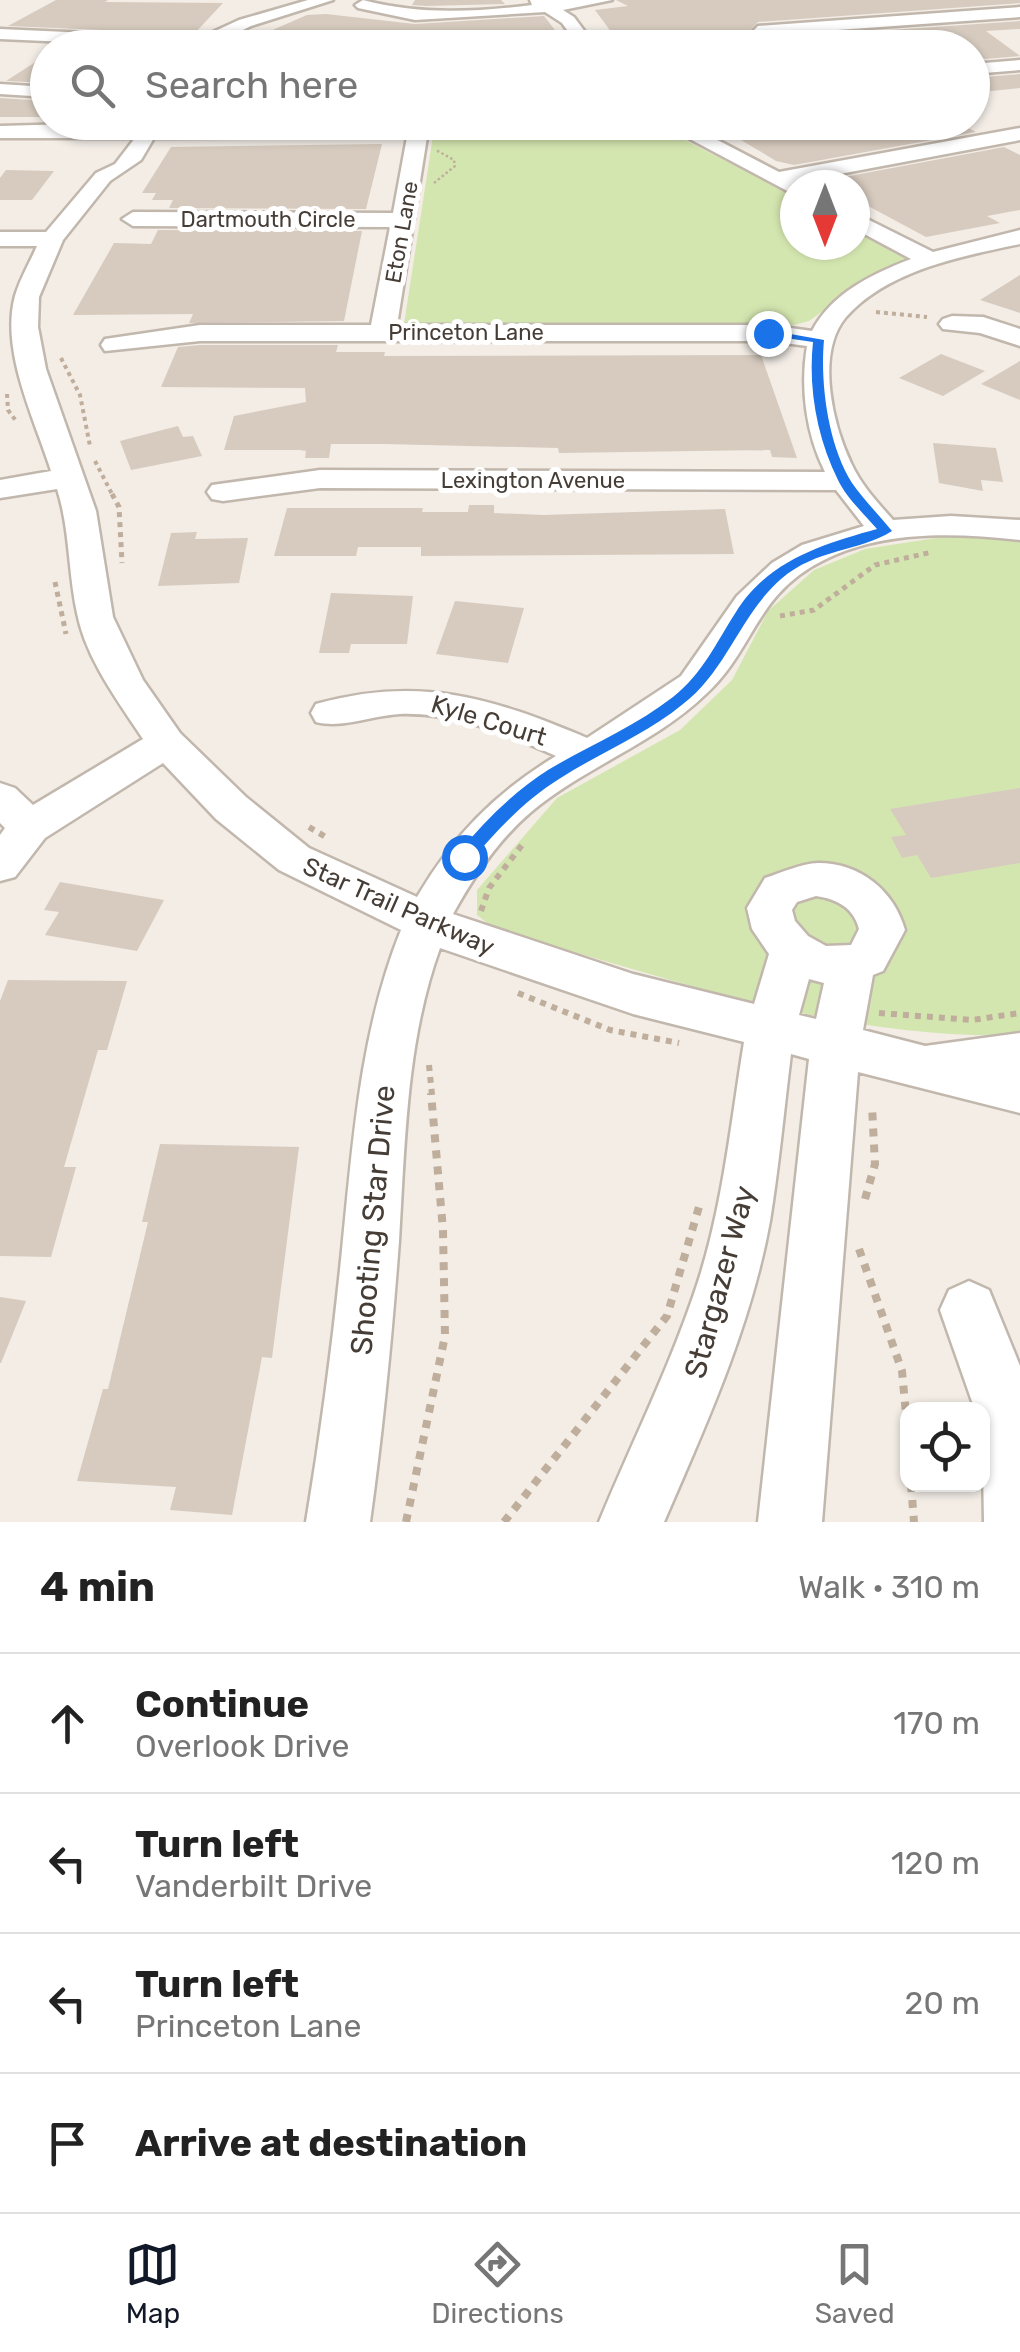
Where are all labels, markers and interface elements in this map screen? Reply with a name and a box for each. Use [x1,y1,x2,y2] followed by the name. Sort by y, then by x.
[30,30,990,140] search box
[65,58,120,113] icon: search
[145,62,358,108] text: Search here
[780,170,870,260] north arrow
[379,179,424,285] street label: Eton Lane
[180,206,356,233] street label: Dartmouth Circle
[746,311,792,357] route end
[388,319,544,346] street label: Princeton Lane
[441,467,625,494] street label: Lexington Avenue
[428,689,550,752] street label: Kyle Court
[442,835,488,881] route start
[299,851,499,962] street label: Star Trail Parkway
[343,1084,403,1356] street label: Shooting Star Drive
[677,1182,763,1382] street label: Stargazer Way
[900,1402,990,1492] map controls
[900,1402,990,1492] button: locate
[40,1562,155,1612] text: 4 min
[798,1568,980,1606] text: Walk · 310 m
[135,1681,309,1727] text: Continue
[40,1696,95,1751] icon: ahead
[893,1704,980,1742] text: 170 m
[135,1727,349,1765] text: Overlook Drive
[135,1821,299,1867] text: Turn left
[40,1836,95,1891] icon: left
[891,1844,980,1882] text: 120 m
[135,1867,372,1905] text: Vanderbilt Drive
[135,1961,299,2007] text: Turn left
[40,1976,95,2031] icon: left
[905,1984,980,2022] text: 20 m
[135,2007,361,2045] text: Princeton Lane
[40,2116,95,2171] icon: arrive
[135,2120,527,2166] text: Arrive at destination
[125,2237,180,2330] tab: Map
[431,2237,564,2330] tab: Directions
[815,2237,895,2330] tab: Saved

